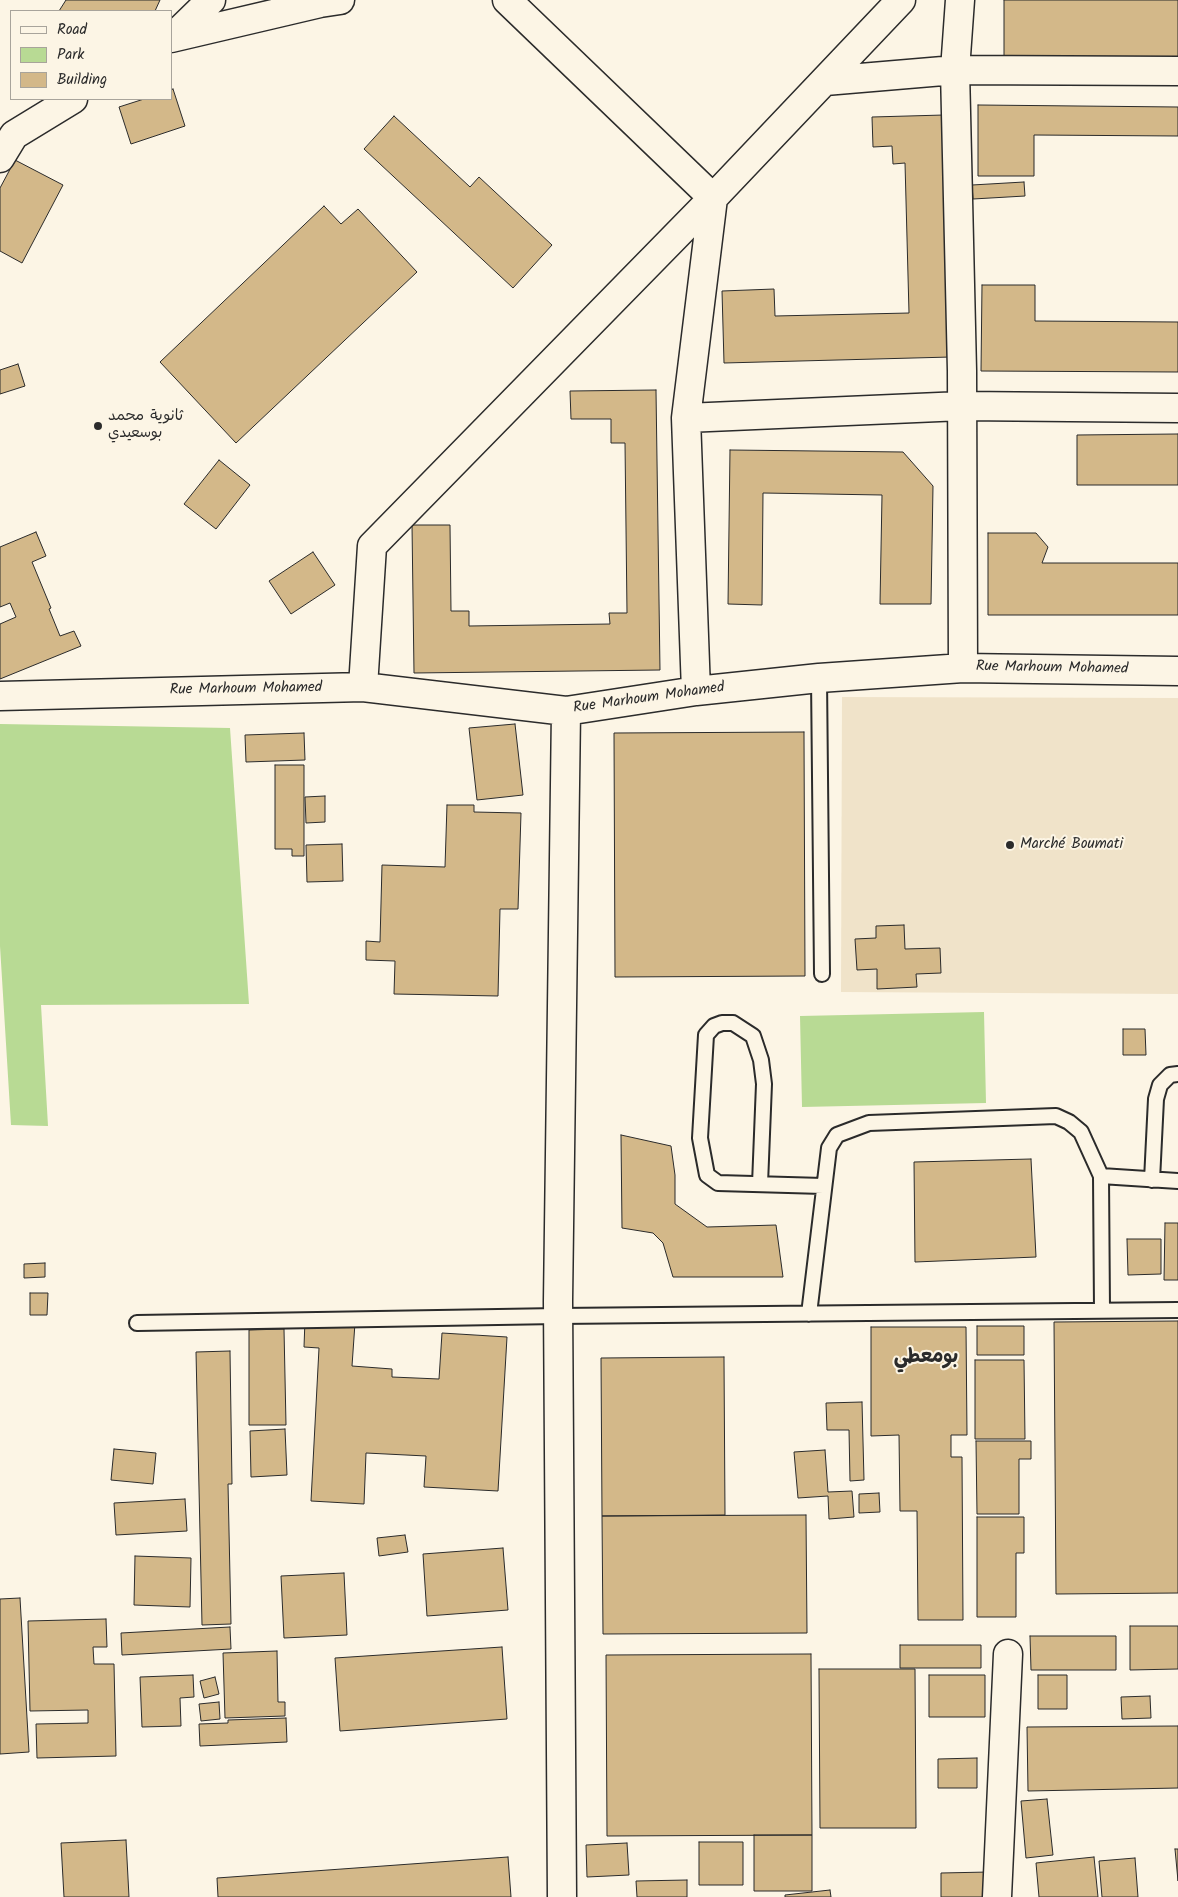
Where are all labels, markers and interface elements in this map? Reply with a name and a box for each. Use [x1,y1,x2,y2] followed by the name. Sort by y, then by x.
[10,10,172,100] legend
[57,18,87,42] text: Road
[57,43,84,67] text: Park
[57,68,107,92] text: Building
[108,408,183,443] place label: ثانوية محمد بوسعيدي
[92,420,104,432] marker: ثانوية محمد بوسعيدي
[976,659,1128,679] street label: Rue Marhoum Mohamed
[572,679,726,719] street label: Rue Marhoum Mohamed
[170,680,322,700] street label: Rue Marhoum Mohamed
[1020,836,1123,854] place label: Marché Boumati
[1004,839,1016,851] marker: Marché Boumati
[894,1347,958,1371] district label: بومعطي

